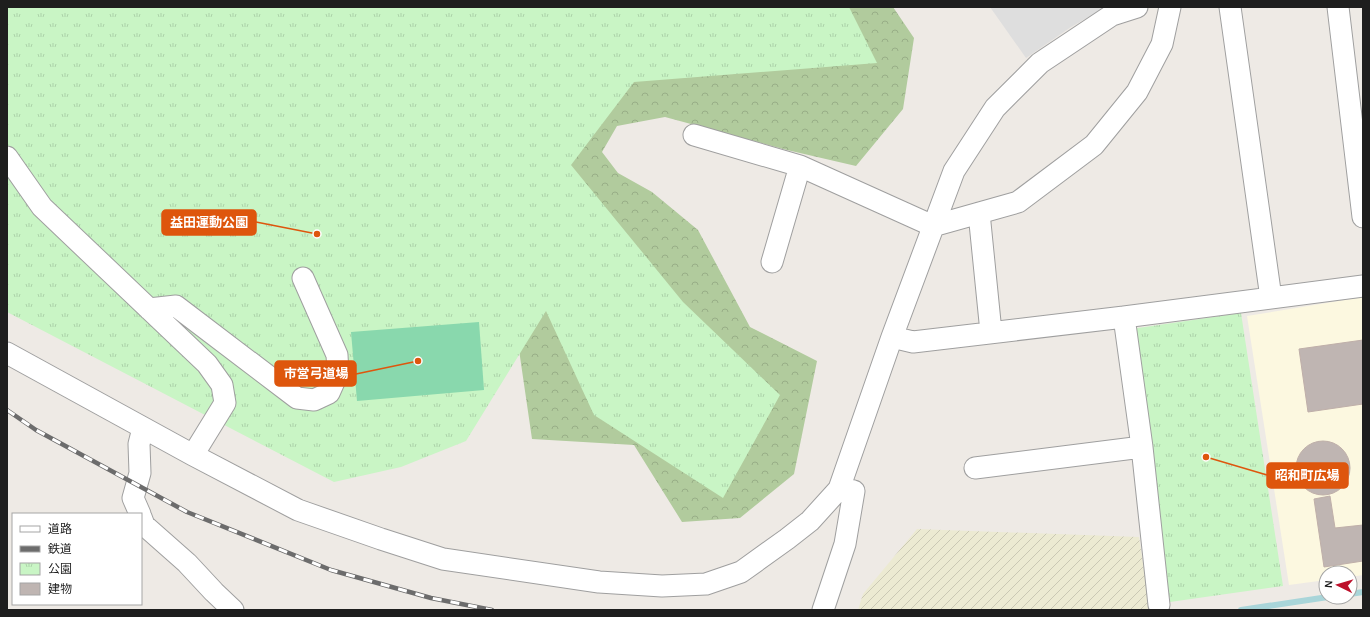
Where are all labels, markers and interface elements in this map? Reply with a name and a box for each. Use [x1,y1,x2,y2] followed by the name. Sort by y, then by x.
[162,210,256,235] callout: 益田運動公園
[170,215,248,230] text: 益田運動公園
[275,361,356,386] callout: 市営弓道場
[283,366,349,381] text: 市営弓道場
[1267,463,1348,488] callout: 昭和町広場
[1274,468,1340,483] text: 昭和町広場
[12,513,142,605] legend
[48,522,72,535] text: 道路
[48,542,72,555] text: 鉄道
[48,563,72,575] text: 公園
[1318,565,1358,605] north arrow
[1323,580,1334,588] text: N
[48,582,72,595] text: 建物

